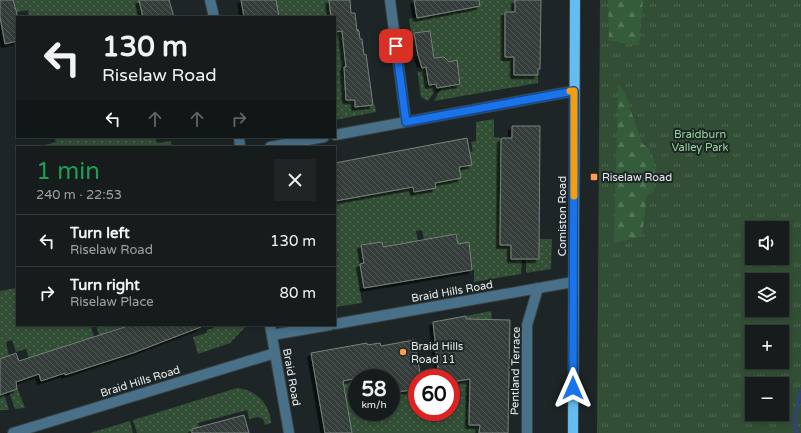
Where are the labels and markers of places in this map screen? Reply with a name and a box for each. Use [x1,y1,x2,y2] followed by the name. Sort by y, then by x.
[379,29,413,63] pin
[602,171,672,184] place label: Riselaw Road
[589,172,599,182] marker: Riselaw Road
[411,340,463,366] place label: Braid Hills Road 11
[398,347,408,357] marker: Braid Hills Road 11

